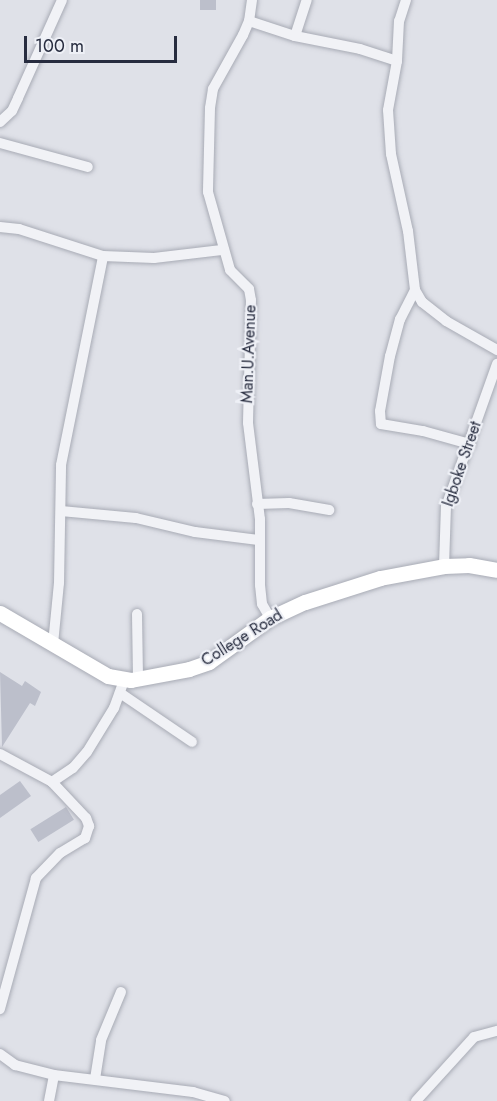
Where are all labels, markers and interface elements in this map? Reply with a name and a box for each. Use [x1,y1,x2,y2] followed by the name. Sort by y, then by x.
[27,24,180,62] scale bar
[35,33,84,59] text: 100 m
[238,304,260,404] street label: Man.U.Avenue
[438,419,486,509] street label: Igboke Street
[198,605,286,671] street label: College Road

